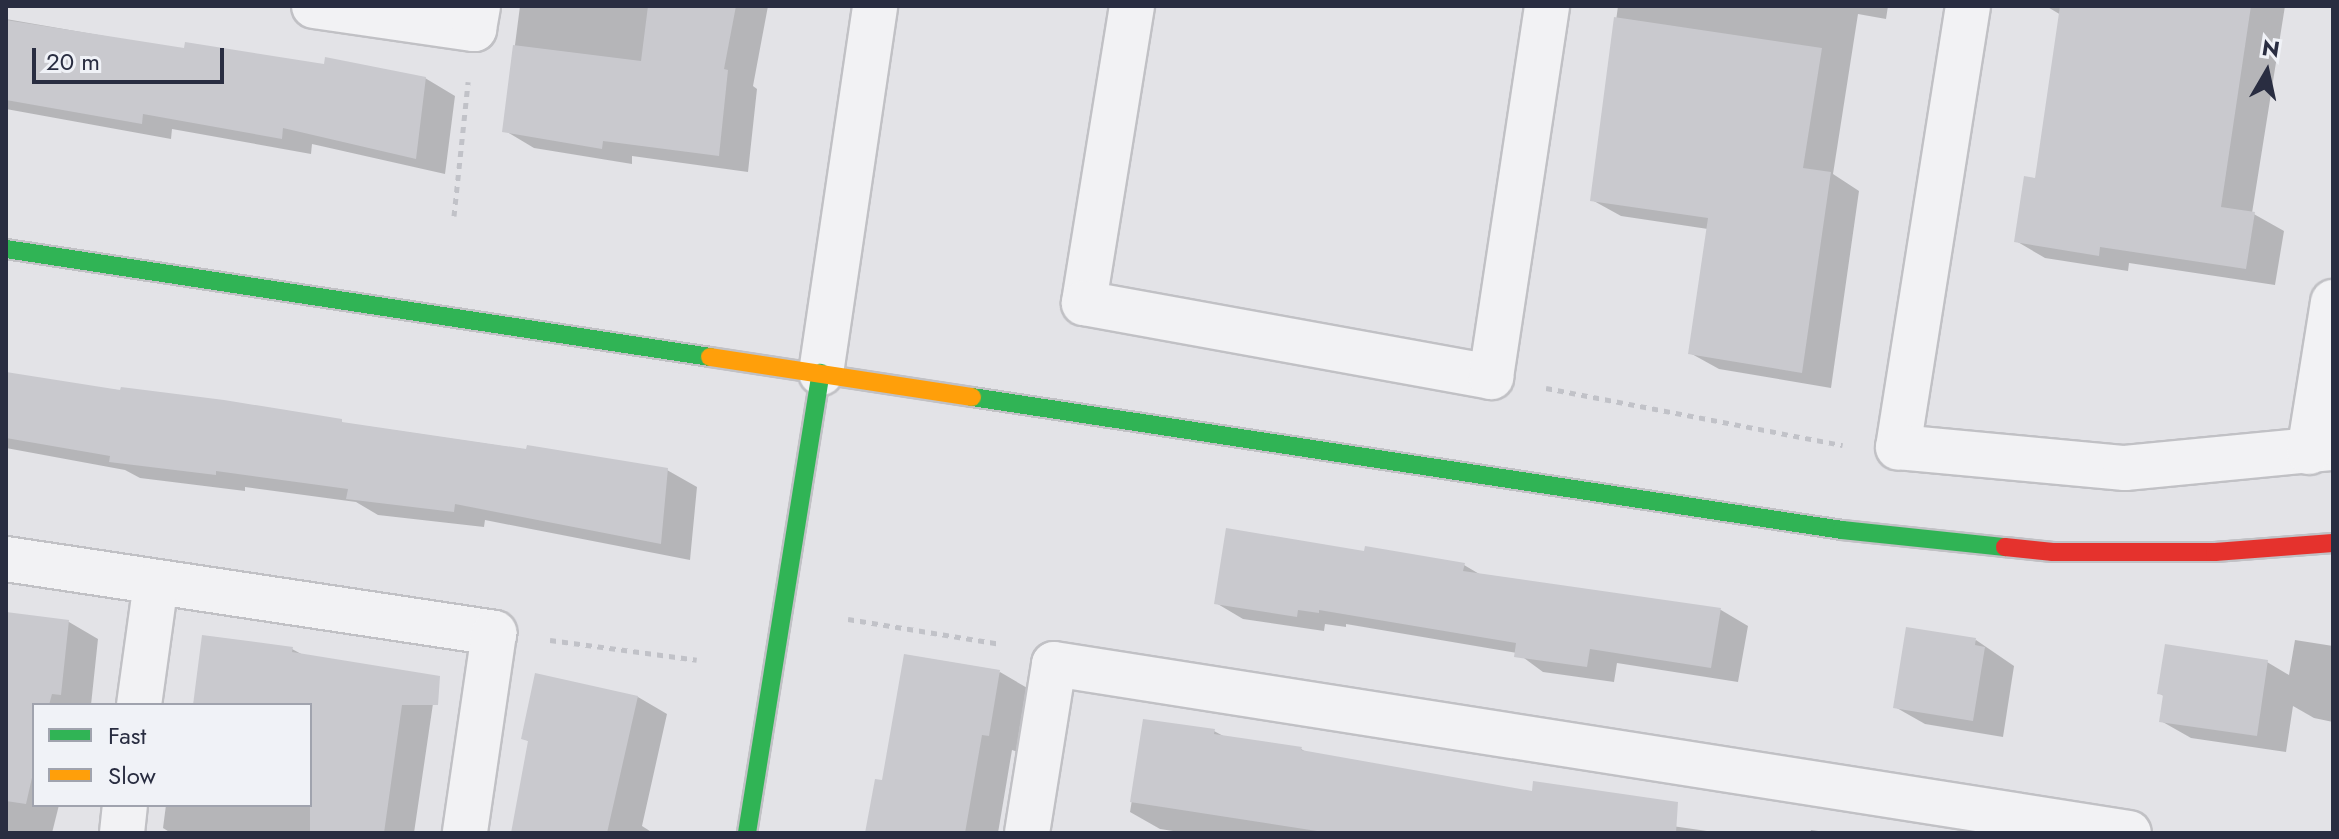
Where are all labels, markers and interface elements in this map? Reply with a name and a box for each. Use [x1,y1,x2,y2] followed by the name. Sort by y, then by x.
[2260,31,2282,65] text: N
[36,32,228,82] scale bar
[2227,32,2307,112] north arrow
[46,44,100,79] text: 20 m
[32,703,312,807] legend
[108,718,146,753] text: Fast
[108,758,156,793] text: Slow

